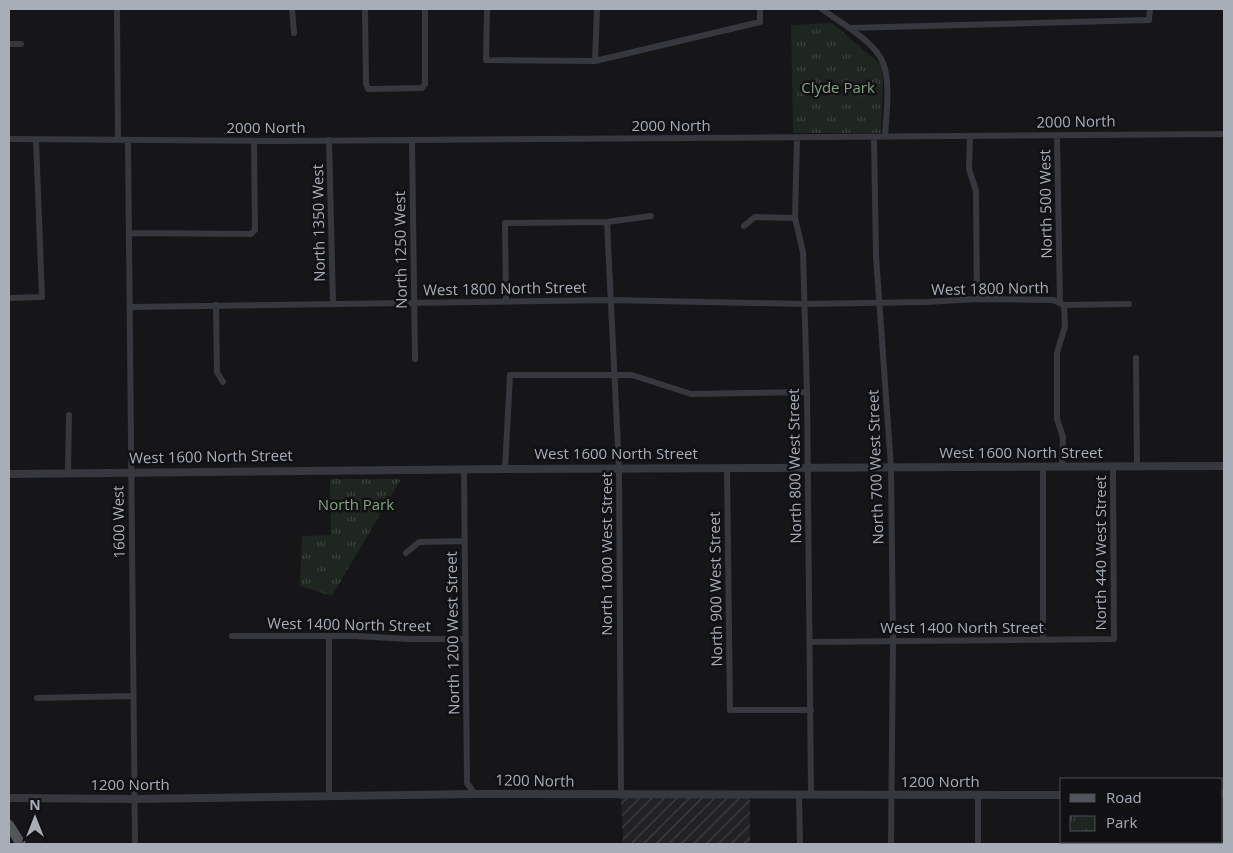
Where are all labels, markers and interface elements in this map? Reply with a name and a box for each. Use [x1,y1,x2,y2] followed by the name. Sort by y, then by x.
[801,77,875,97] park label: Clyde Park
[1036,110,1116,132] street label: 2000 North
[631,115,711,135] street label: 2000 North
[226,117,306,137] street label: 2000 North
[1034,149,1056,259] street label: North 500 West
[307,164,329,282] street label: North 1350 West
[389,191,411,309] street label: North 1250 West
[423,277,587,299] street label: West 1800 North Street
[931,277,1049,299] street label: West 1800 North
[783,388,805,544] street label: North 800 West Street
[862,389,888,545] street label: North 700 West Street
[939,442,1103,462] street label: West 1600 North Street
[534,443,698,463] street label: West 1600 North Street
[129,445,293,467] street label: West 1600 North Street
[596,472,616,636] street label: North 1000 West Street
[1090,475,1110,631] street label: North 440 West Street
[107,485,129,559] street label: 1600 West
[318,494,394,514] park label: North Park
[704,511,726,667] street label: North 900 West Street
[441,551,463,715] street label: North 1200 West Street
[267,613,431,635] street label: West 1400 North Street
[880,617,1044,637] street label: West 1400 North Street
[495,769,575,791] street label: 1200 North
[900,771,980,791] street label: 1200 North
[90,774,170,794] street label: 1200 North
[1060,778,1223,843] legend
[1106,787,1142,807] text: Road
[10,793,60,843] north arrow
[29,795,41,814] text: N
[1106,812,1137,832] text: Park

